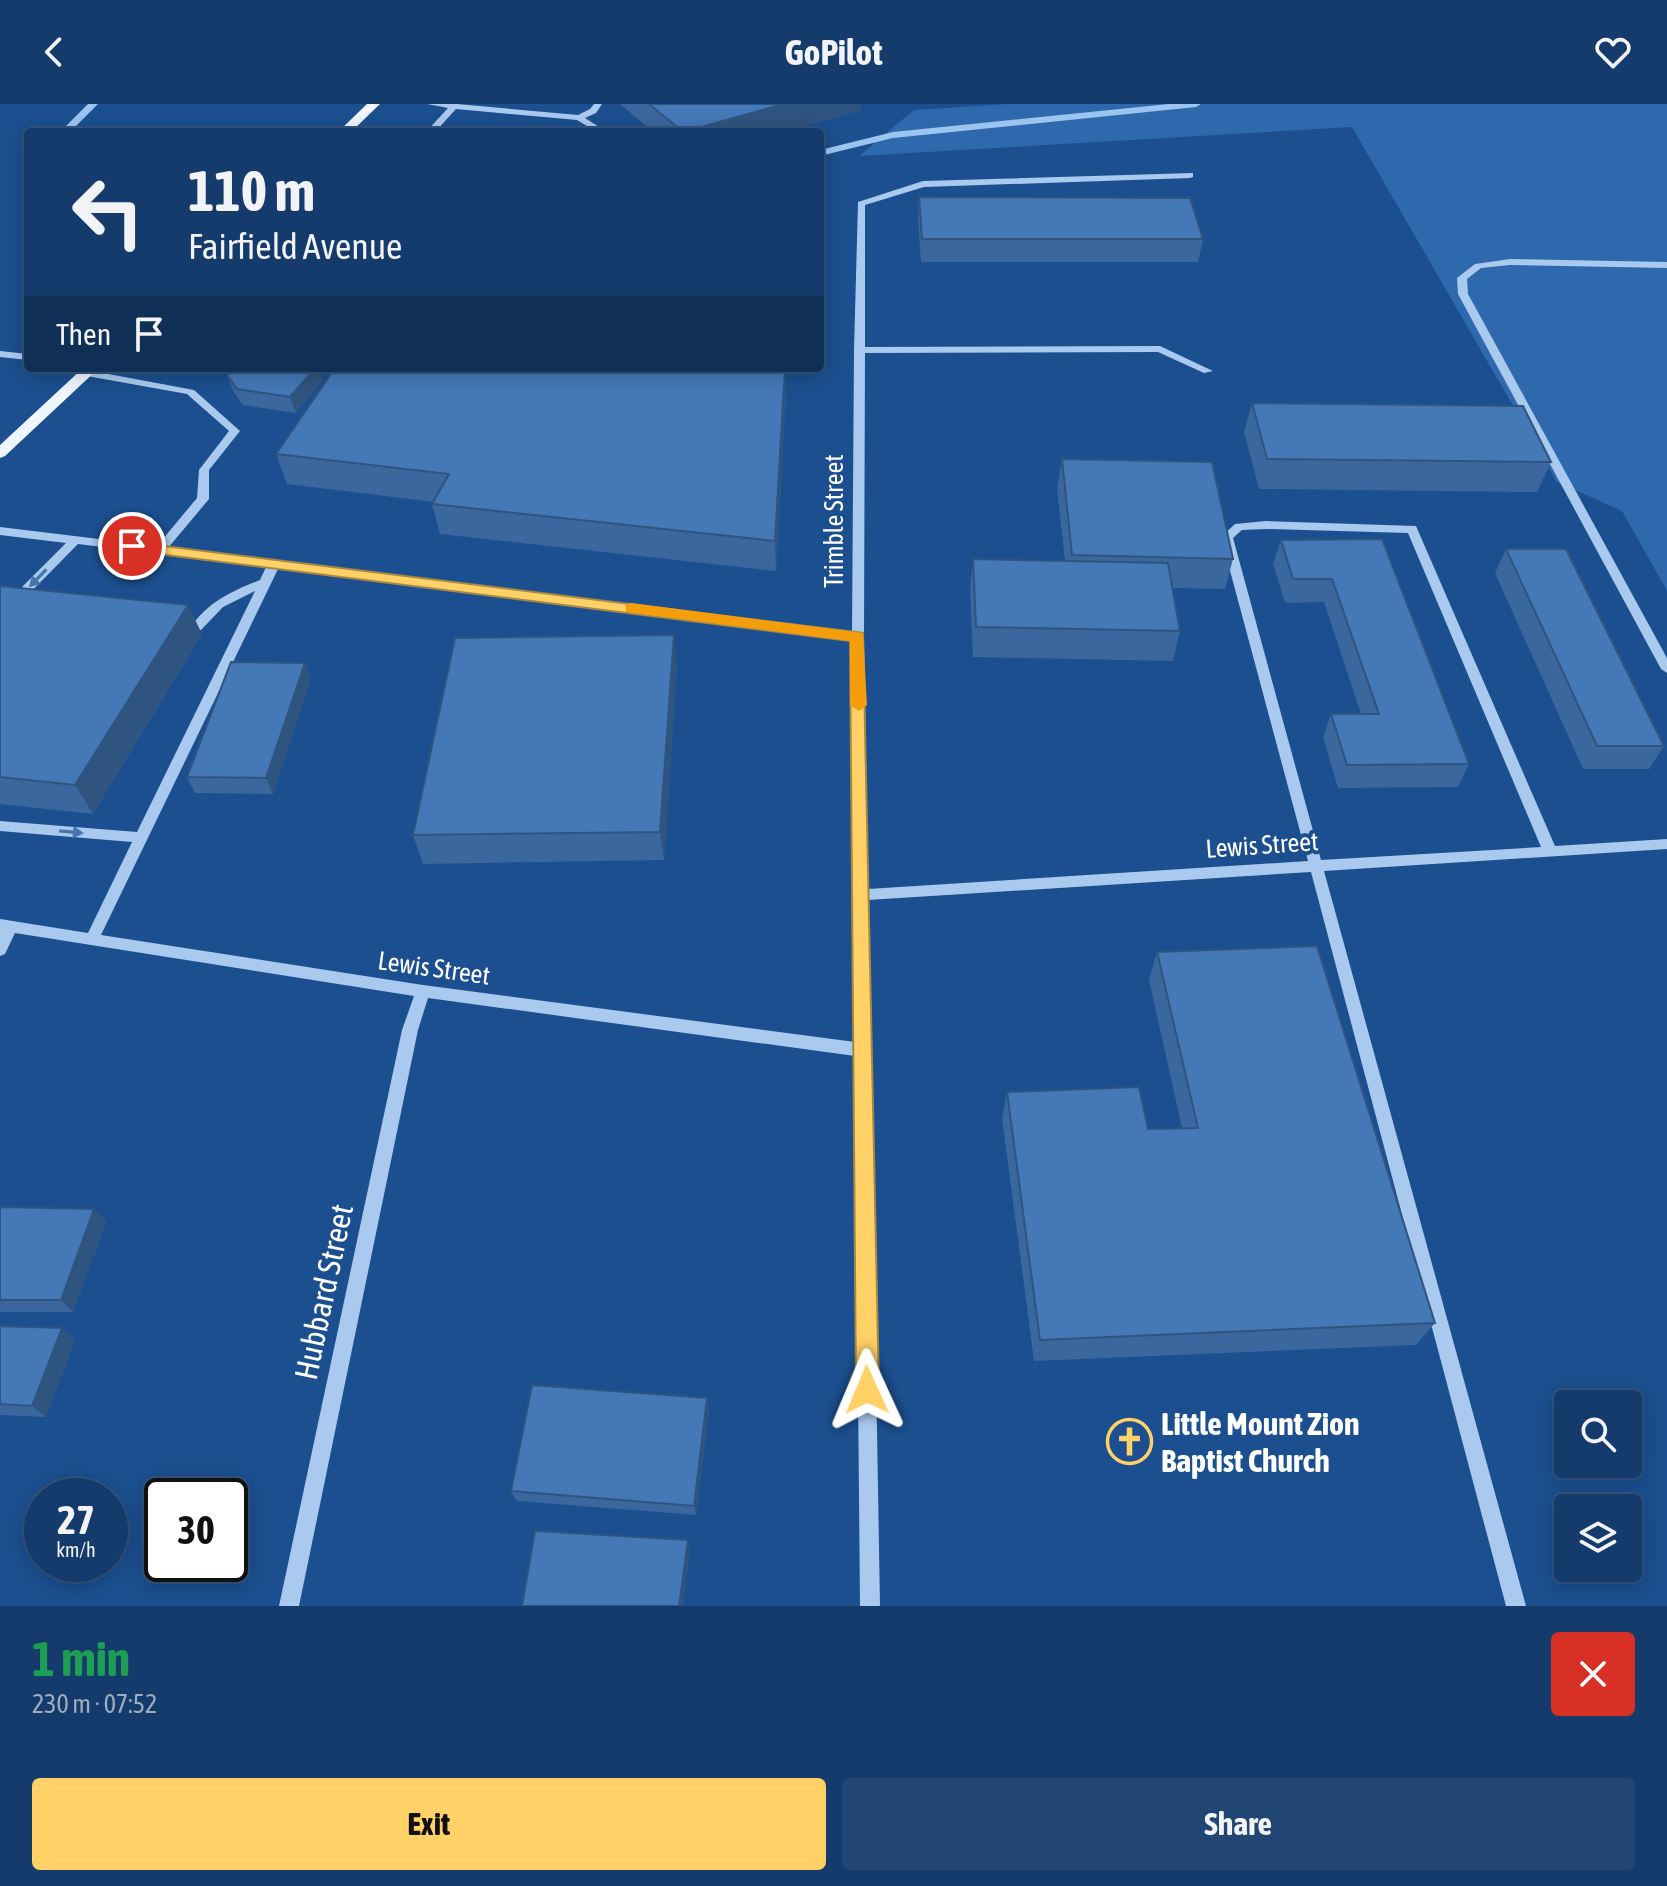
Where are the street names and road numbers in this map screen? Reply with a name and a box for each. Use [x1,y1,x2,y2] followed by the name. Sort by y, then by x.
[819,454,849,588] street label: Trimble Street
[1205,826,1319,864] street label: Lewis Street
[376,945,492,991] street label: Lewis Street
[287,1201,360,1383] street label: Hubbard Street

